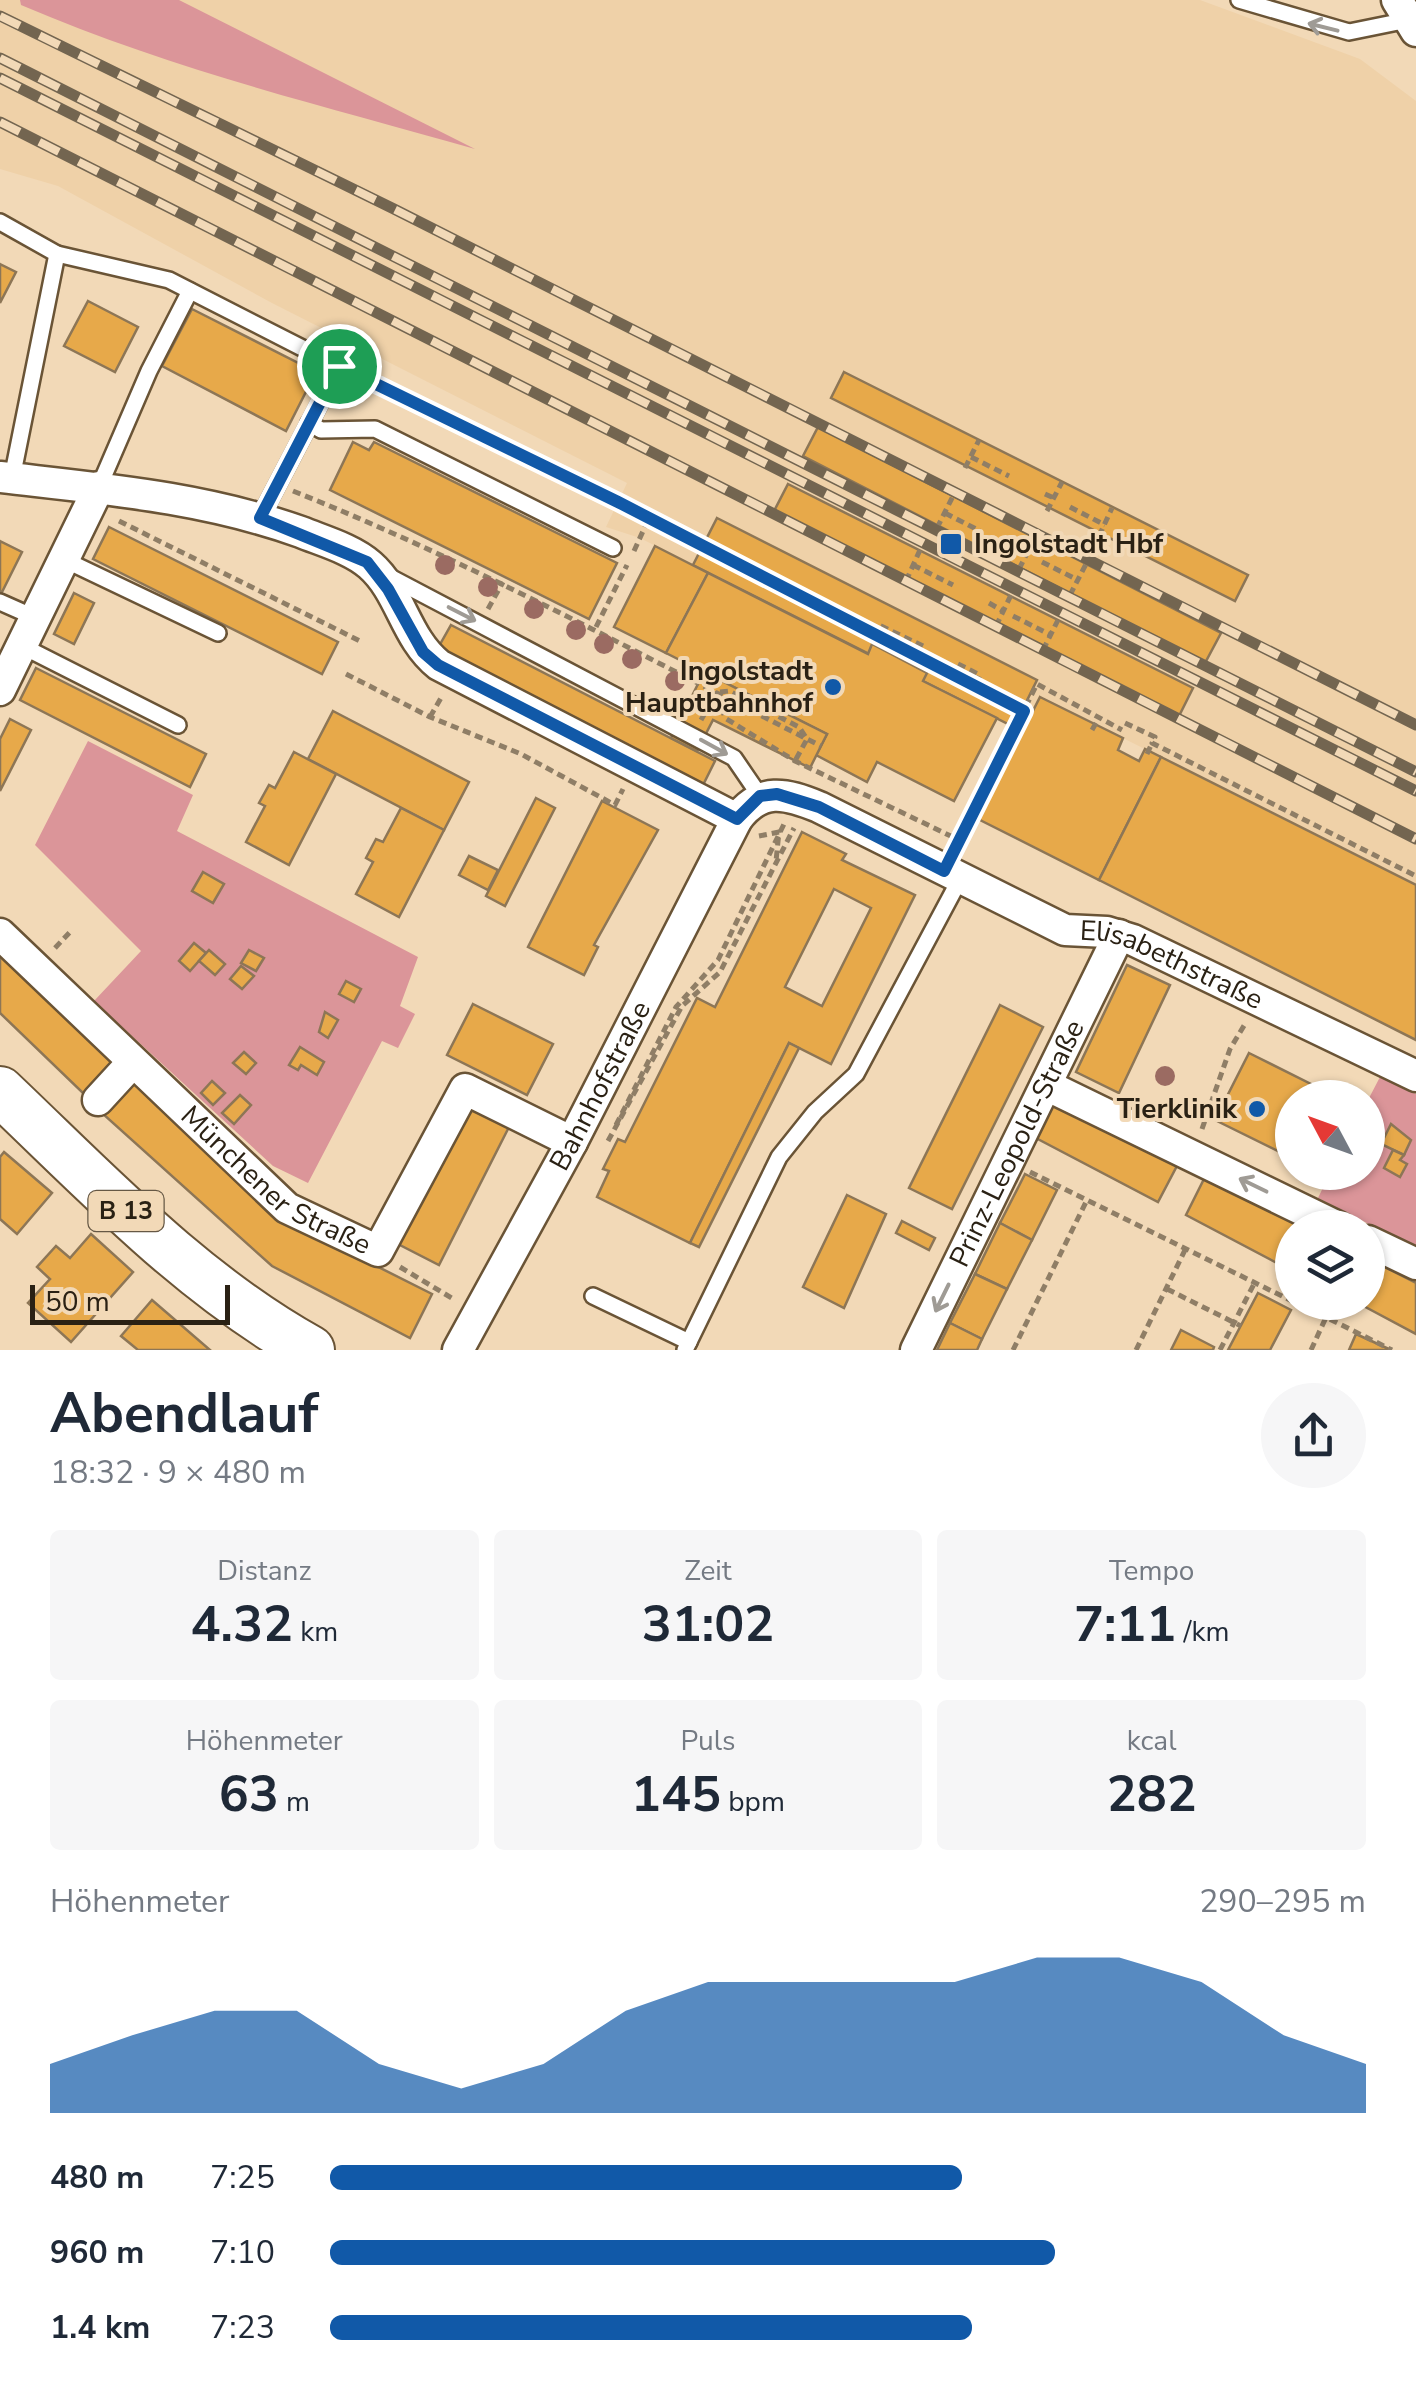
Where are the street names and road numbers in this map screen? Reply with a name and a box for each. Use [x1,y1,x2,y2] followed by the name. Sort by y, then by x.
[1079,912,1269,1019] street label: Elisabethstraße
[541,995,660,1178] street label: Bahnhofstraße
[941,1013,1094,1273] street label: Prinz-Leopold-Straße
[172,1097,377,1264] street label: Münchener Straße
[88,1191,164,1231] road number: B 13

